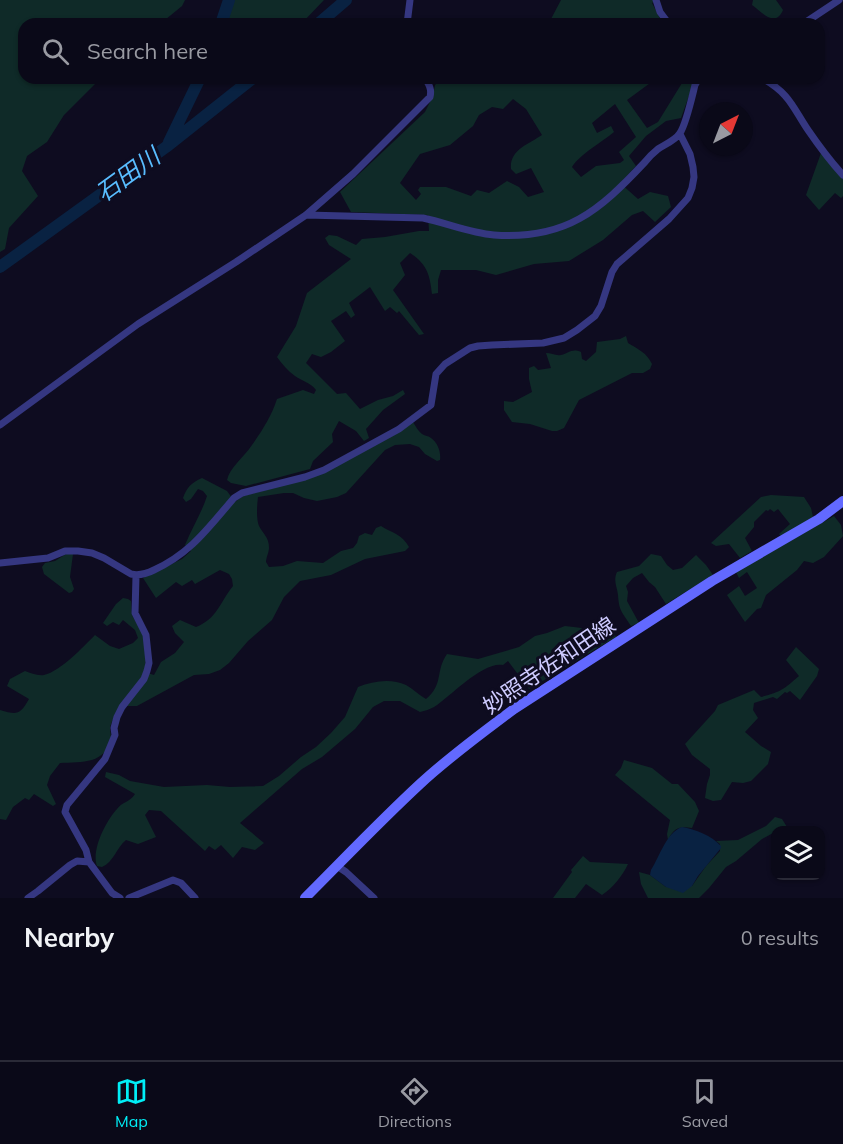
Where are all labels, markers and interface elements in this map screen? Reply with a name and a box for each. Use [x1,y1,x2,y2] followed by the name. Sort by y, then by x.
[18,18,825,84] search box
[39,35,72,68] icon: search
[87,37,208,65] text: Search here
[699,102,753,156] north arrow
[89,139,168,207] water label: 石田川
[477,610,621,720] street label: 妙照寺佐和田線
[771,826,825,880] map controls
[771,826,825,880] button: layers
[24,921,114,954] text: Nearby
[741,925,819,950] text: 0 results
[115,1075,148,1131] tab: Map
[378,1075,452,1131] tab: Directions
[682,1075,728,1131] tab: Saved

